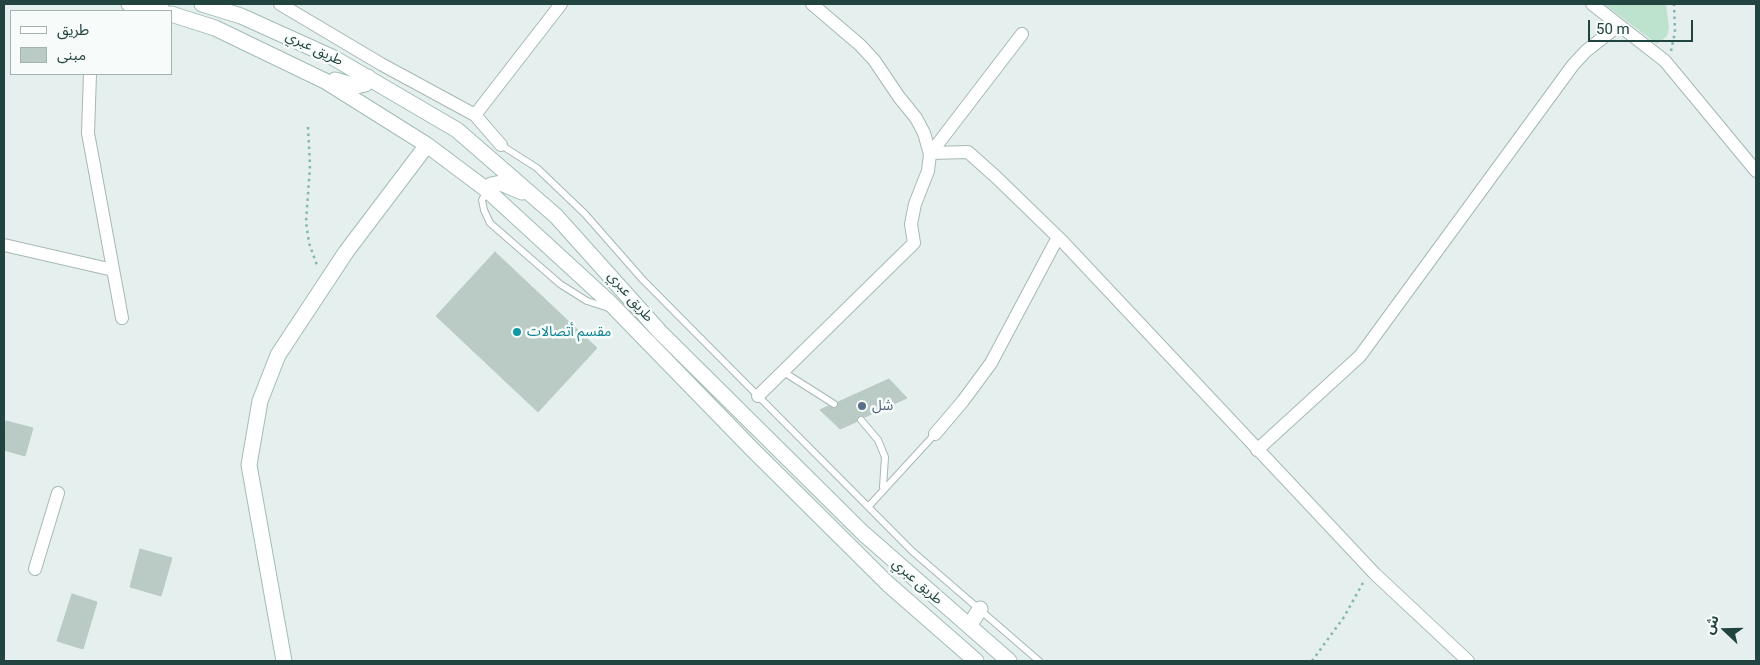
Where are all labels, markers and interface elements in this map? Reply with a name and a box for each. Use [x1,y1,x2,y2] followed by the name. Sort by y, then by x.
[10,10,172,75] legend
[1590,10,1695,42] scale bar
[1596,20,1630,38] text: 50 m
[57,21,89,39] text: طريق
[283,28,345,70] street label: طريق عبري
[57,46,86,64] text: مبنى
[603,268,657,326] street label: طريق عبري
[527,324,611,340] place label: مقسم أتصالات
[511,326,523,338] marker: مقسم أتصالات
[872,398,893,414] place label: شل
[856,400,868,412] marker: شل
[888,555,946,609] street label: طريق عبري
[1700,605,1750,655] north arrow
[1700,613,1722,636] text: ش

